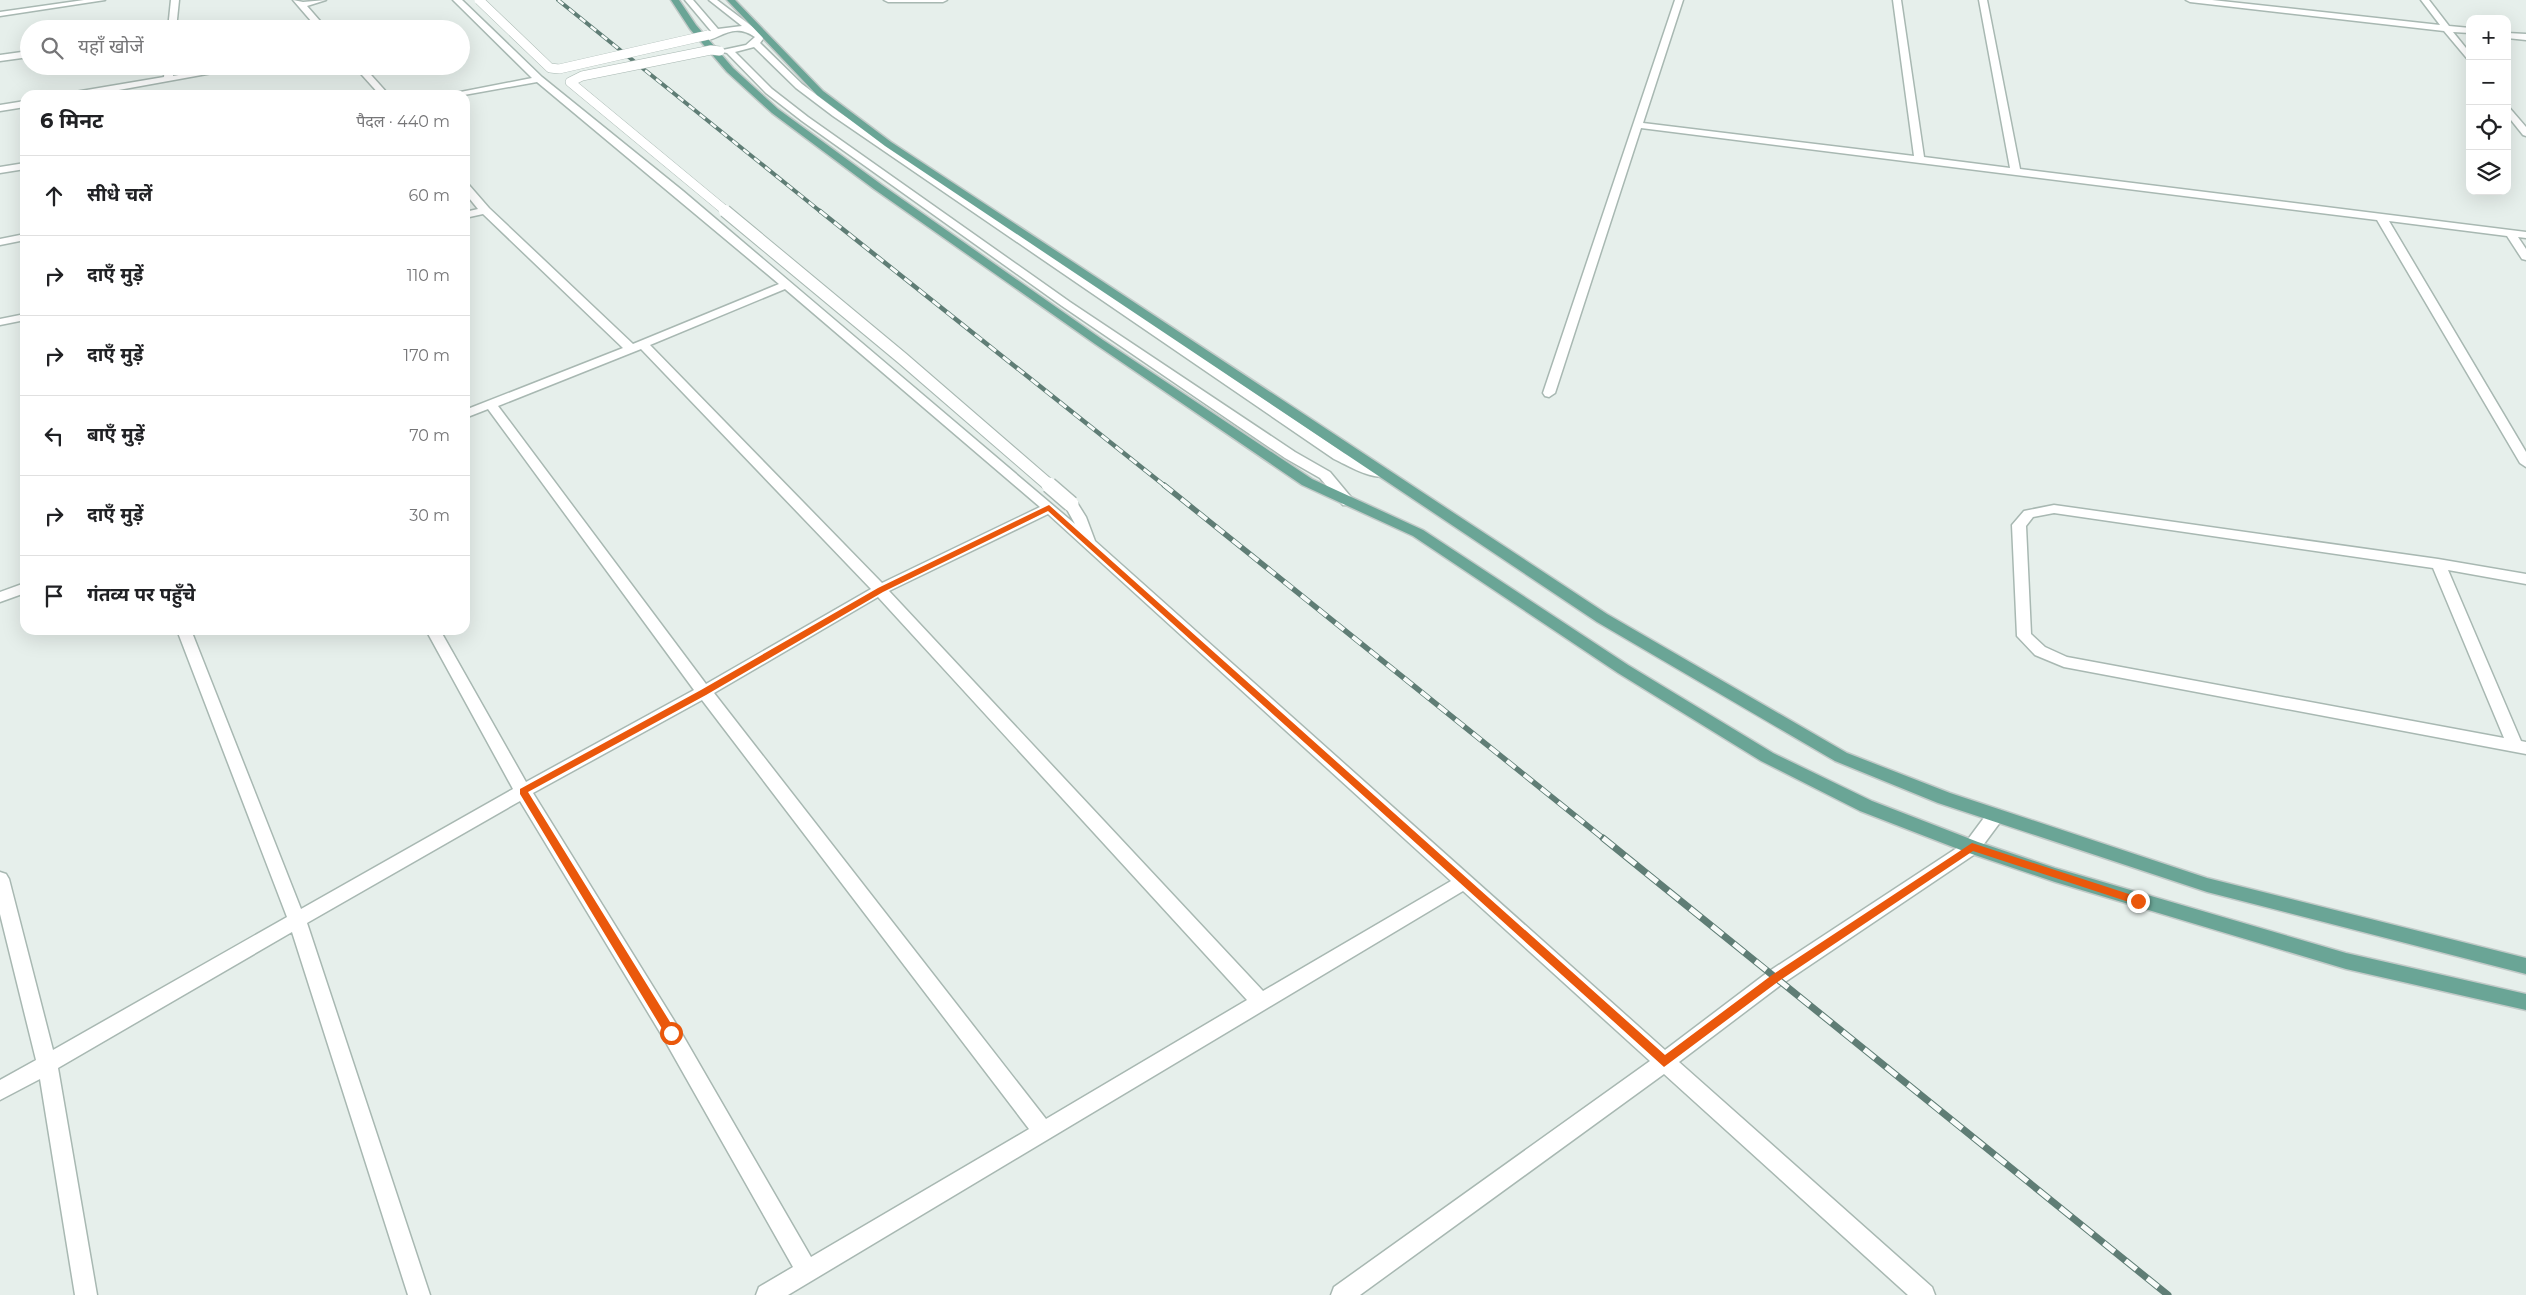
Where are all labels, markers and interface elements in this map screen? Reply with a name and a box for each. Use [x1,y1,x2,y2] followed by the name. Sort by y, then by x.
[2466,15,2511,195] map controls
[2466,15,2511,60] button: +
[20,20,470,75] search box
[38,34,66,62] icon: search
[78,35,144,58] text: यहाँ खोजें
[2466,60,2511,105] button: −
[2466,105,2511,150] button: locate
[40,108,103,133] text: 6 मिनट
[356,112,450,131] text: पैदल · 440 m
[2466,150,2511,195] button: layers
[40,182,68,210] icon: ahead
[87,183,152,206] text: सीधे चलें
[408,186,450,205] text: 60 m
[40,262,68,290] icon: right
[87,263,143,286] text: दाएँ मुड़ें
[407,266,450,285] text: 110 m
[40,342,68,370] icon: right
[87,343,143,366] text: दाएँ मुड़ें
[403,346,450,365] text: 170 m
[40,422,68,450] icon: left
[87,423,144,446] text: बाएँ मुड़ें
[409,426,450,445] text: 70 m
[40,502,68,530] icon: right
[87,503,143,526] text: दाएँ मुड़ें
[409,506,450,525] text: 30 m
[40,582,68,610] icon: arrive
[87,583,195,606] text: गंतव्य पर पहुँचे
[2127,890,2150,913] route end
[660,1022,683,1045] route start

